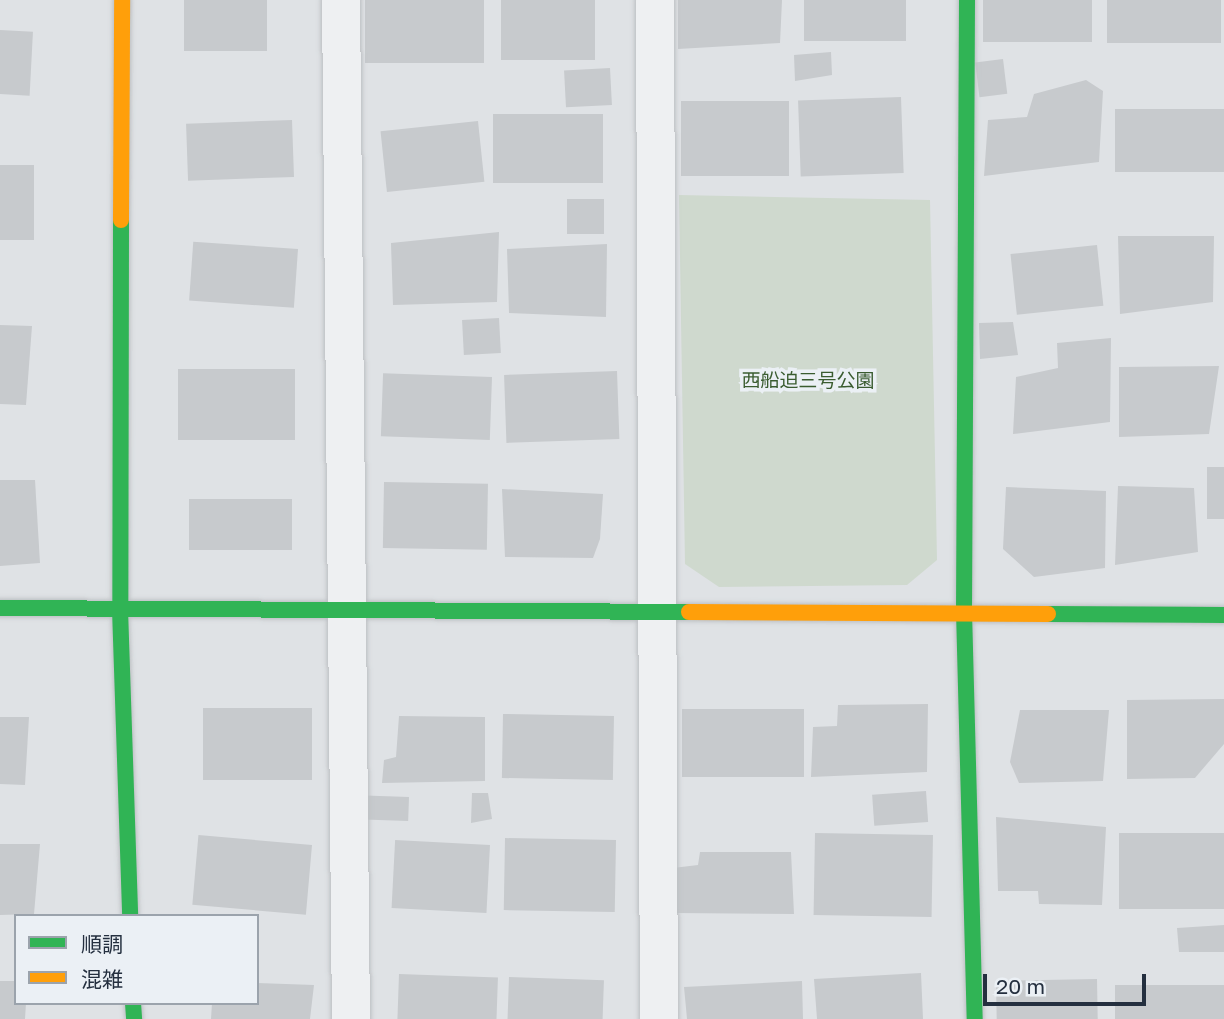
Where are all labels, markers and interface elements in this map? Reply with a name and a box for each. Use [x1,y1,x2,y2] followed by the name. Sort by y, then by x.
[742,369,874,391] park label: 西船迫三号公園
[14,914,259,1005] legend
[81,931,123,957] text: 順調
[986,960,1149,1004] scale bar
[81,966,123,992] text: 混雑
[996,973,1045,999] text: 20 m

